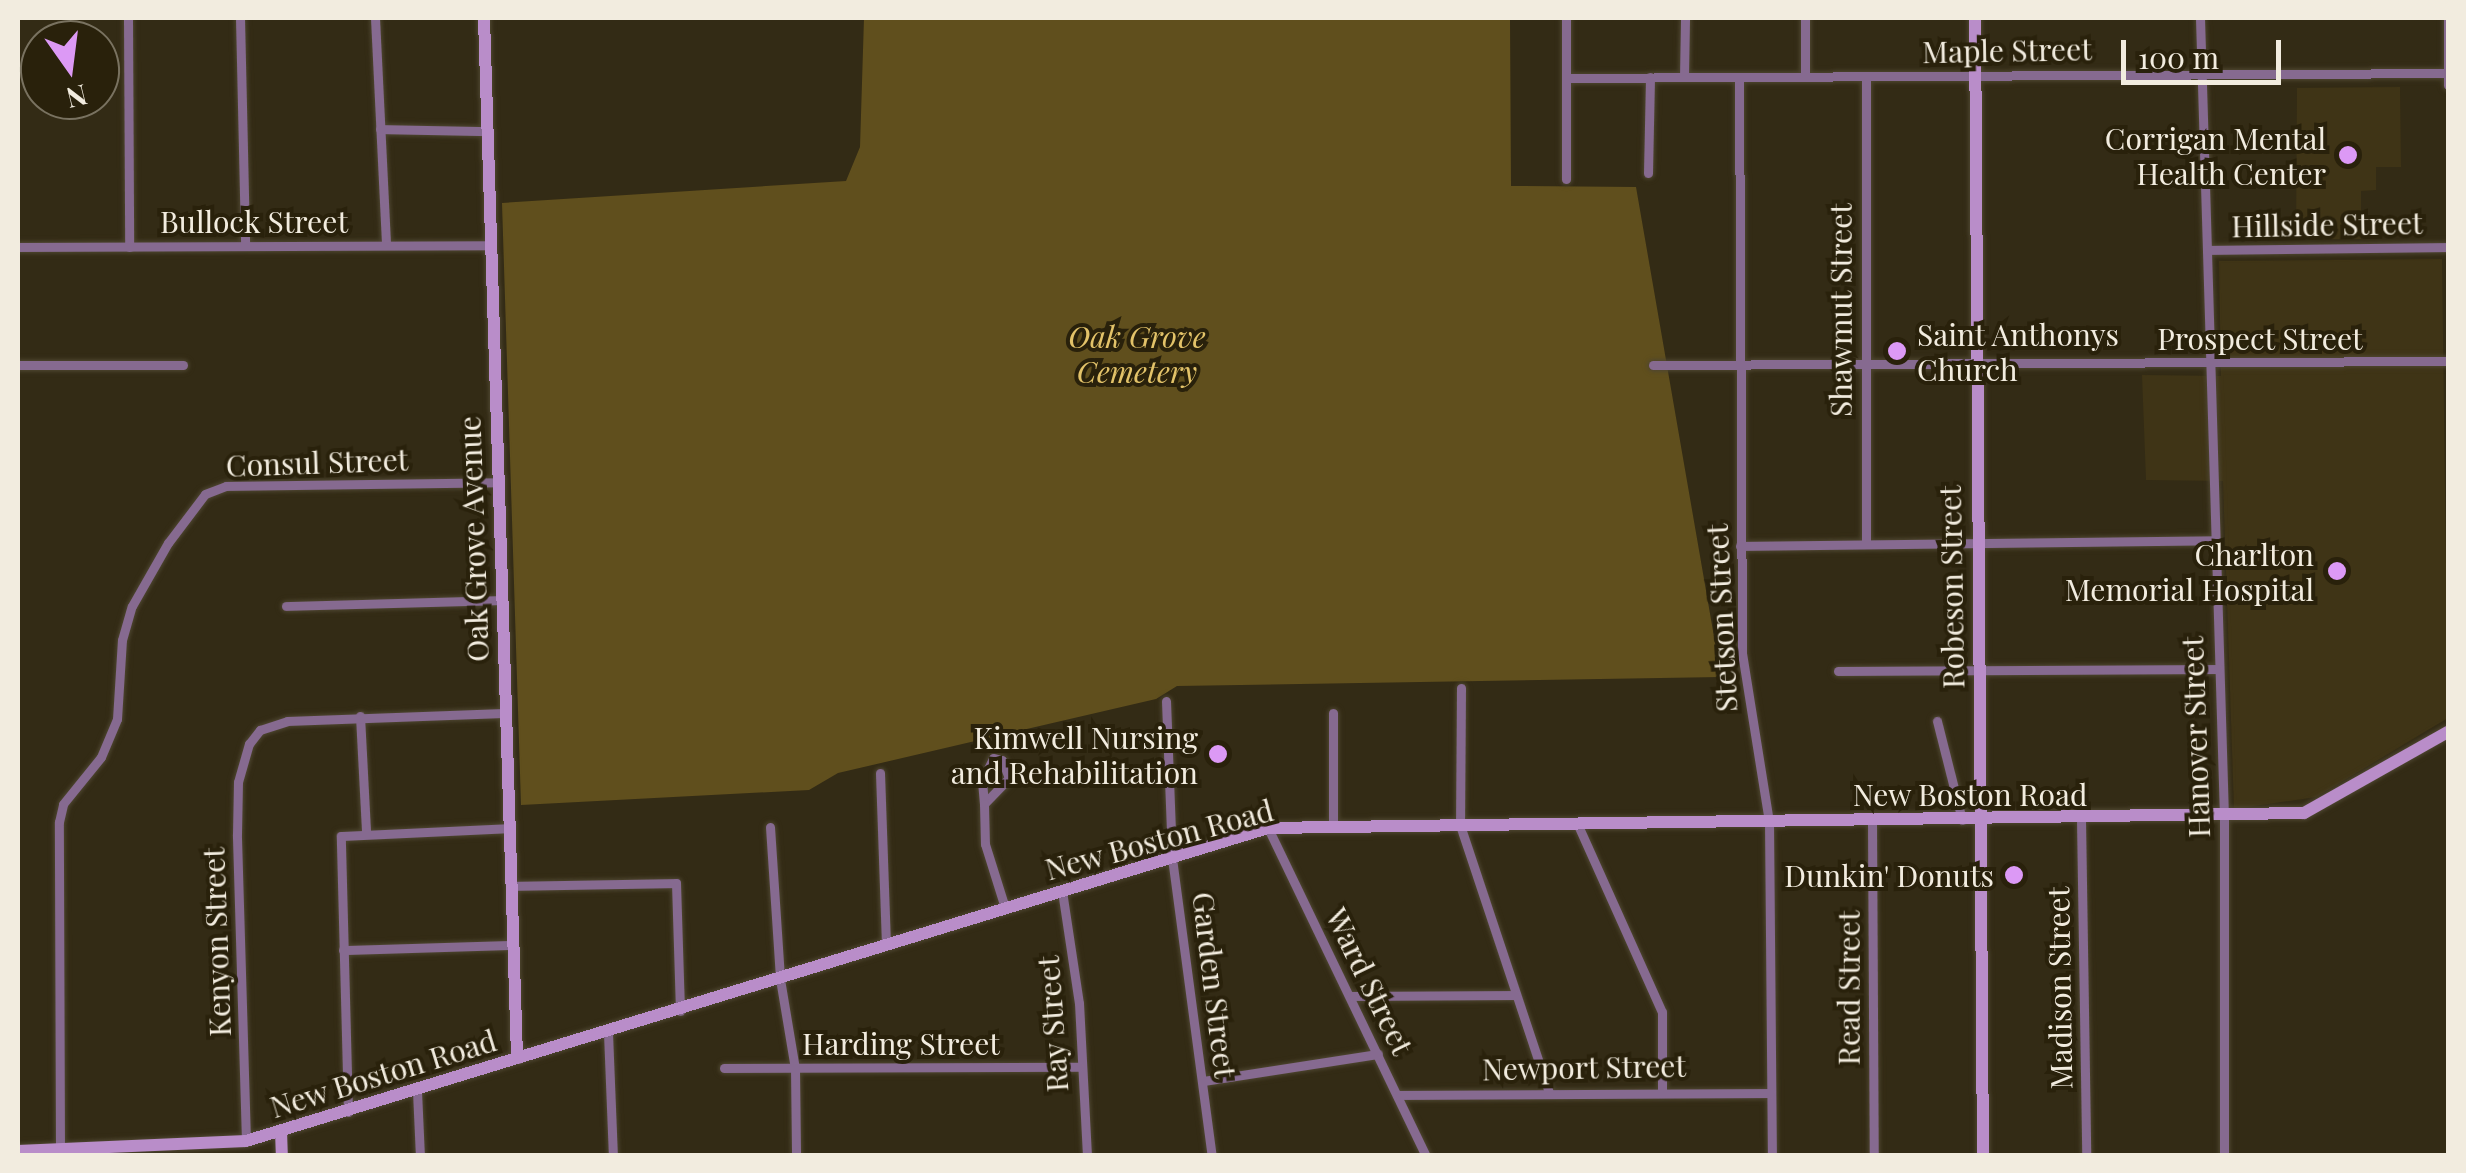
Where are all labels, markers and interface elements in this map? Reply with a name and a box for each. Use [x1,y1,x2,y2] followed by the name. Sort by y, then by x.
[20,20,120,120] north arrow
[2126,20,2286,82] scale bar
[1922,31,2092,69] street label: Maple Street
[2138,37,2219,77] text: 100 m
[63,77,91,118] text: N
[2105,120,2326,190] place label: Corrigan Mental Health Center
[2335,142,2361,168] marker: Corrigan Mental Health Center
[160,203,348,239] street label: Bullock Street
[1822,203,1858,417] street label: Shawmut Street
[2231,204,2423,244] street label: Hillside Street
[1917,316,2120,386] place label: Saint Anthonys Church
[1068,318,1206,388] park label: Oak Grove Cemetery
[2157,320,2363,356] street label: Prospect Street
[1886,340,1908,362] marker: Saint Anthonys Church
[451,415,495,663] street label: Oak Grove Avenue
[225,441,409,483] street label: Consul Street
[1931,485,1971,689] street label: Robeson Street
[1698,523,1744,713] street label: Stetson Street
[2065,536,2314,606] place label: Charlton Memorial Hospital
[2324,558,2350,584] marker: Charlton Memorial Hospital
[2173,635,2217,839] street label: Hanover Street
[951,719,1198,790] place label: Kimwell Nursing and Rehabilitation
[1207,743,1229,765] marker: Kimwell Nursing and Rehabilitation
[1852,776,2088,812] street label: New Boston Road
[1041,791,1277,887] street label: New Boston Road
[195,847,237,1037] street label: Kenyon Street
[1784,857,1994,893] place label: Dunkin' Donuts
[2003,864,2025,886] marker: Dunkin' Donuts
[2039,886,2079,1090] street label: Madison Street
[1186,890,1244,1080] street label: Garden Street
[1319,902,1421,1060] street label: Ward Street
[1830,910,1866,1066] street label: Read Street
[1029,954,1075,1094] street label: Ray Street
[265,1021,501,1125] street label: New Boston Road
[802,1025,1000,1061] street label: Harding Street
[1481,1047,1687,1087] street label: Newport Street

